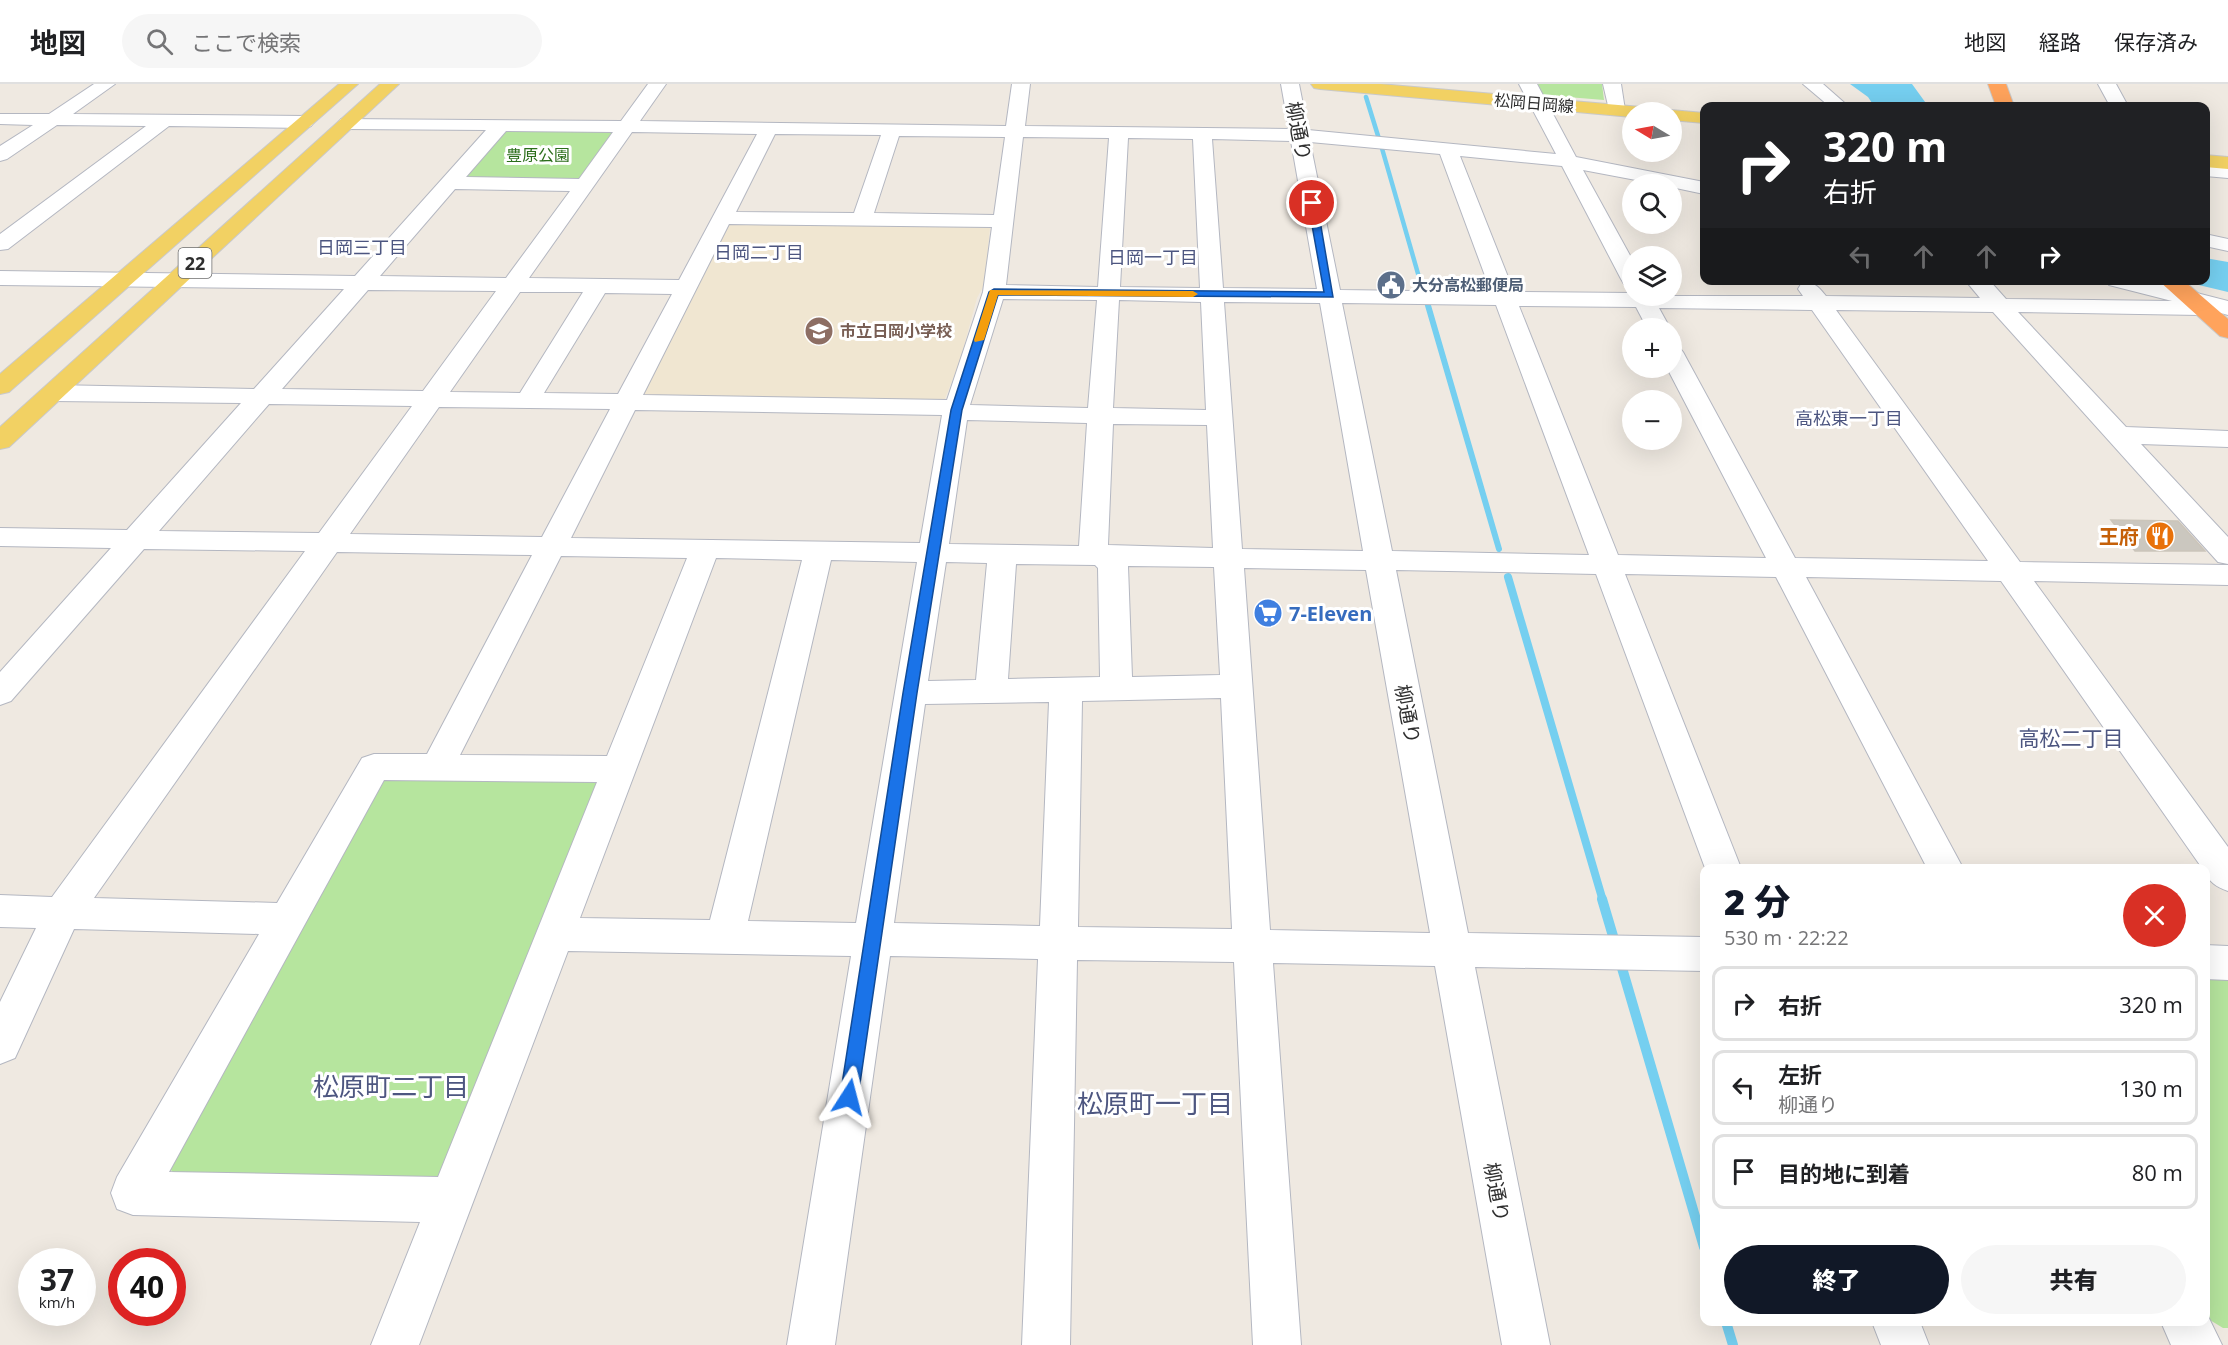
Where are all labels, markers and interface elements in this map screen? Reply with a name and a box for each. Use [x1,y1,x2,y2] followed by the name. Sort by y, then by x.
[122,14,542,68] search box
[30,23,86,61] text: 地図
[143,25,176,58] icon: search
[191,27,301,57] text: ここで検索
[1964,28,2006,56] text: 地図
[2039,28,2081,56] text: 経路
[2114,28,2198,56] text: 保存済み
[1493,89,1575,117] street label: 松岡日岡線
[1280,99,1318,163] street label: 柳通り
[1622,102,1682,162] north arrow
[1622,102,1682,450] map controls
[1823,117,1947,174] text: 320 m
[1724,126,1802,204] icon: right
[506,144,570,166] park label: 豊原公園
[1823,173,1877,210] text: 右折
[1622,174,1682,234] button: search
[1286,177,1337,228] pin
[1295,186,1328,219] icon: arrive
[317,235,407,259] district label: 日岡三丁目
[714,240,804,264] district label: 日岡二丁目
[1844,240,1877,273] icon: left
[1907,240,1940,273] icon: ahead
[1970,240,2003,273] icon: ahead
[2033,240,2066,273] icon: right
[1108,245,1198,269] district label: 日岡一丁目
[1622,246,1682,306] button: layers
[178,248,212,278] road number: 22
[1375,269,1407,301] public building icon: 大分高松郵便局
[1412,274,1524,296] place label: 大分高松郵便局
[803,315,835,347] school or university icon: 市立日岡小学校
[1622,318,1682,378] button: +
[840,320,952,342] place label: 市立日岡小学校
[1622,390,1682,450] button: −
[1795,406,1903,430] district label: 高松東一丁目
[2144,520,2176,552] restaurant icon: 王府
[2099,523,2139,550] place label: 王府
[1252,597,1284,629] supermarket icon: 7-Eleven
[1289,600,1372,627] place label: 7-Eleven
[1389,682,1427,746] street label: 柳通り
[2019,724,2124,752] district label: 高松二丁目
[1724,877,1790,926] text: 2 分
[2123,884,2186,947] button: close
[1724,924,1849,951] text: 530 m · 22:22
[1727,987,1760,1020] icon: right
[2119,989,2183,1019] text: 320 m
[1778,990,1822,1020] text: 右折
[1778,1059,1822,1089] text: 左折
[817,1065,881,1129] position arrow
[313,1068,469,1104] district label: 松原町二丁目
[1727,1071,1760,1104] icon: left
[2119,1073,2183,1103] text: 130 m
[1077,1085,1233,1121] district label: 松原町一丁目
[1778,1091,1838,1118] text: 柳通り
[1727,1155,1760,1188] icon: arrive
[2132,1157,2183,1187] text: 80 m
[1778,1158,1910,1188] text: 目的地に到着
[1478,1160,1516,1224] street label: 柳通り
[1724,1245,1949,1314] button: 終了
[1961,1245,2186,1314] button: 共有
[108,1248,186,1326] speed limit sign: 40
[40,1259,74,1300] text: 37
[39,1292,75,1312] text: km/h

